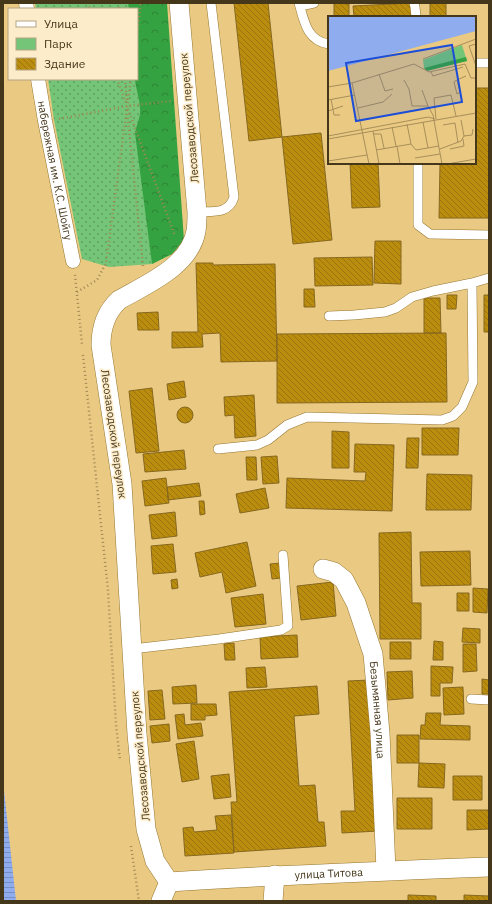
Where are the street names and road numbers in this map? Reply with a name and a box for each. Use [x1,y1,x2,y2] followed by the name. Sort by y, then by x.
[176,52,202,184] street label: Лесозаводской переулок
[35,100,76,242] street label: набережная им. К.С. Шойгу
[98,368,130,500] street label: Лесозаводской переулок
[367,661,388,759] street label: Безымянная улица
[127,690,153,822] street label: Лесозаводской переулок
[294,865,363,882] street label: улица Титова

